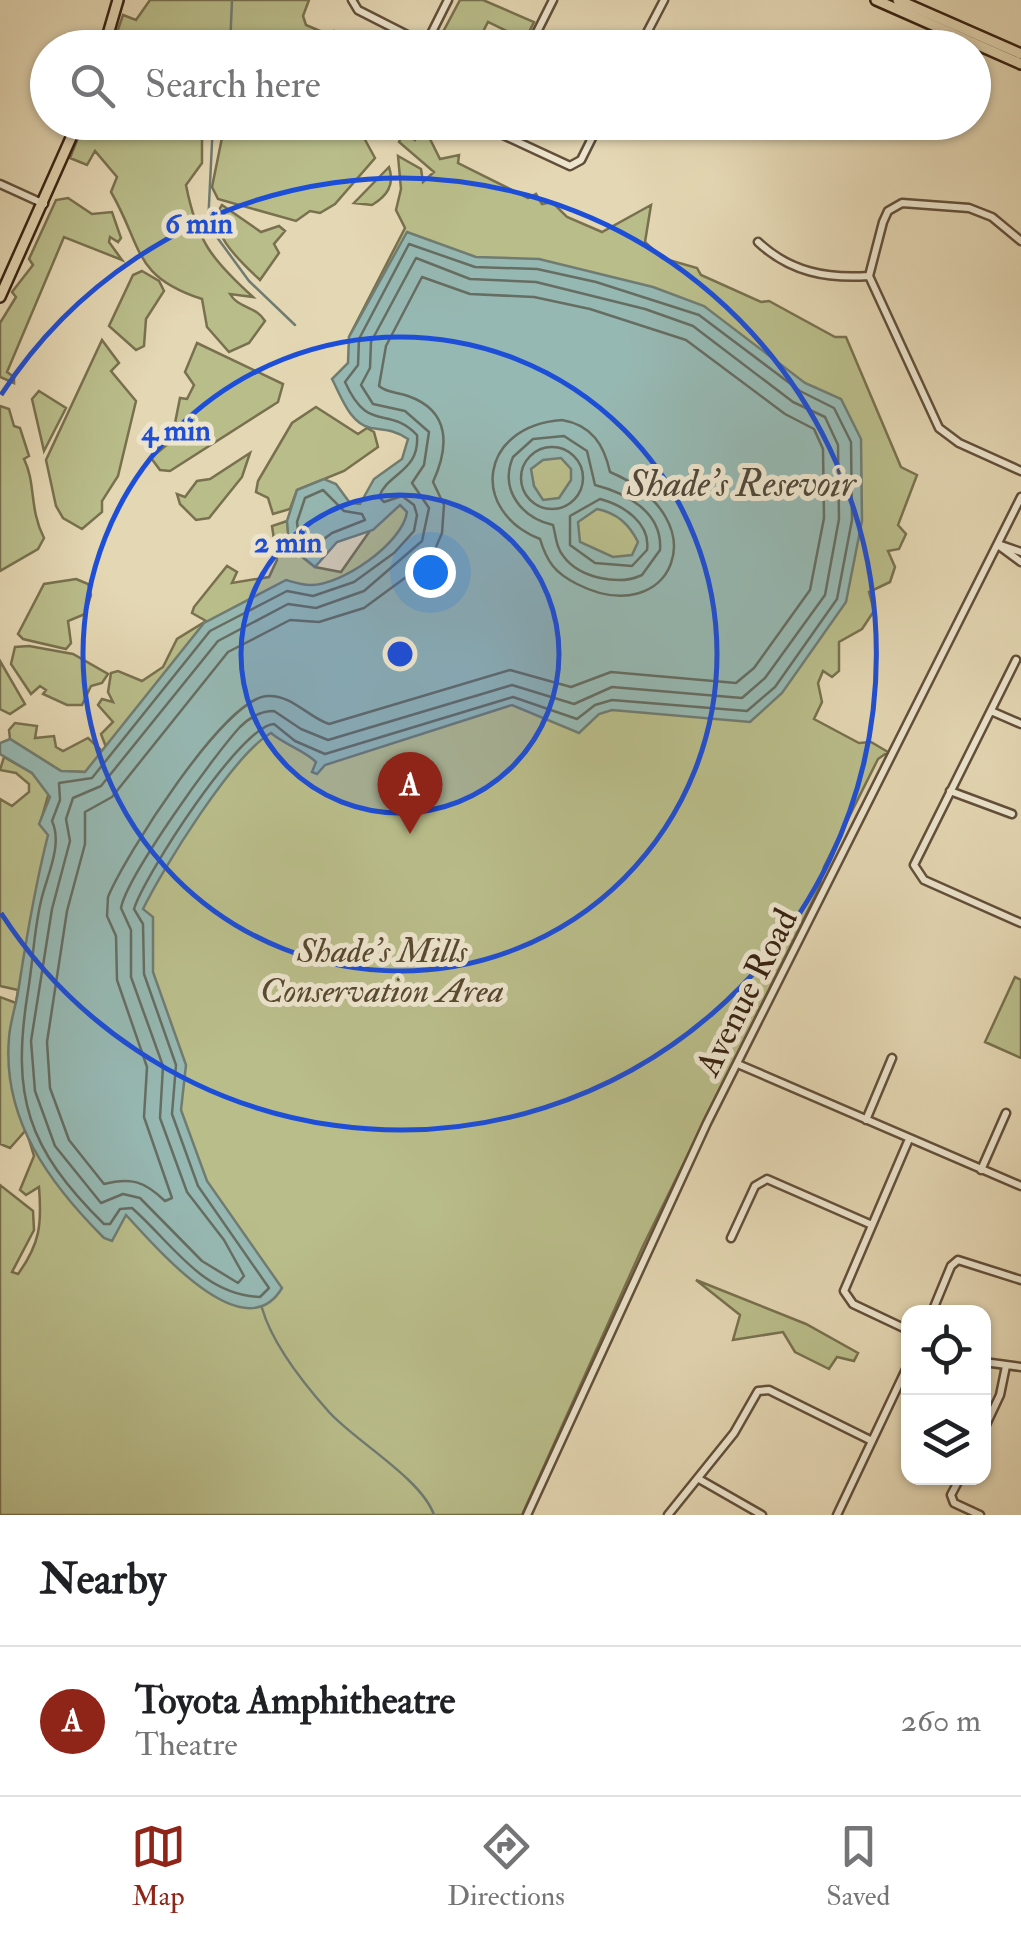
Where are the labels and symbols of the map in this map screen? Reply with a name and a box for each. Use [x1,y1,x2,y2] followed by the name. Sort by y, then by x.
[165,205,234,242] text: 6 min
[140,412,211,449] text: 4 min
[626,460,857,508] water label: Shade’s Resevoir
[254,524,323,561] text: 2 min
[405,547,456,598] your location
[382,636,418,672] centre of rings
[378,752,442,834] pin: A
[686,901,808,1084] street label: Avenue Road
[260,929,504,1013] park label: Shade’s Mills Conservation Area

